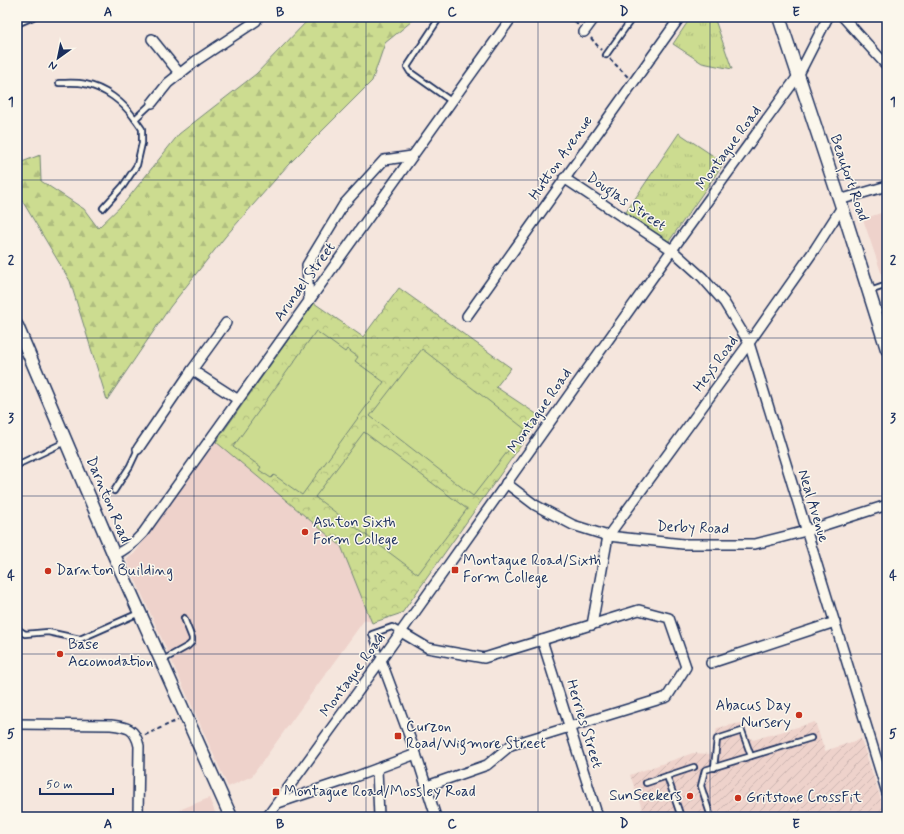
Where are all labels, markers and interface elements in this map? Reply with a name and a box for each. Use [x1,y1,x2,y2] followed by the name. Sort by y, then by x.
[104,4,112,21] text: A
[276,4,285,21] text: B
[447,4,457,21] text: C
[620,4,629,21] text: D
[792,4,800,21] text: E
[38,38,78,78] north arrow
[46,58,60,73] text: N
[8,94,14,111] text: 1
[890,94,896,111] text: 1
[692,102,766,194] street label: Montague Road
[524,112,598,204] street label: Hutton Avenue
[823,132,873,225] street label: Beaufort Road
[582,168,670,237] street label: Douglas Street
[270,238,341,325] street label: Arundel Street
[8,252,15,269] text: 2
[890,252,897,269] text: 2
[689,332,743,396] street label: Heys Road
[503,364,577,458] street label: Montague Road
[8,410,14,427] text: 3
[890,410,896,427] text: 3
[81,454,135,547] street label: Darnton Road
[792,467,834,545] street label: Neal Avenue
[313,513,398,550] place label: Ashton Sixth Form College
[657,517,729,539] street label: Derby Road
[300,527,310,537] marker: Ashton Sixth Form College
[463,551,601,588] place label: Montague Road/Sixth Form College
[56,561,173,581] place label: Darnton Building
[450,565,460,575] marker: Montague Road/Sixth Form College
[43,566,53,576] marker: Darnton Building
[7,568,15,585] text: 4
[889,568,897,585] text: 4
[316,629,390,721] street label: Montague Road
[68,635,153,672] place label: Base Accomodation
[55,649,65,659] marker: Base Accomodation
[561,677,607,771] street label: Herries Street
[715,696,791,733] place label: Abacus Day Nursery
[794,710,804,720] marker: Abacus Day Nursery
[406,717,546,755] place label: Curzon Road/Wigmore Street
[7,726,15,743] text: 5
[889,726,897,743] text: 5
[393,731,403,741] marker: Curzon Road/Wigmore Street
[40,770,113,796] scale bar
[46,777,73,793] text: 50 m
[284,782,476,802] place label: Montague Road/Mossley Road
[609,786,682,806] place label: SunSeekers
[271,787,281,797] marker: Montague Road/Mossley Road
[746,788,862,808] place label: Gritstone CrossFit
[685,791,695,801] marker: SunSeekers
[733,793,743,803] marker: Gritstone CrossFit
[104,816,112,833] text: A
[276,816,285,833] text: B
[447,816,457,833] text: C
[620,816,629,833] text: D
[792,816,800,833] text: E

